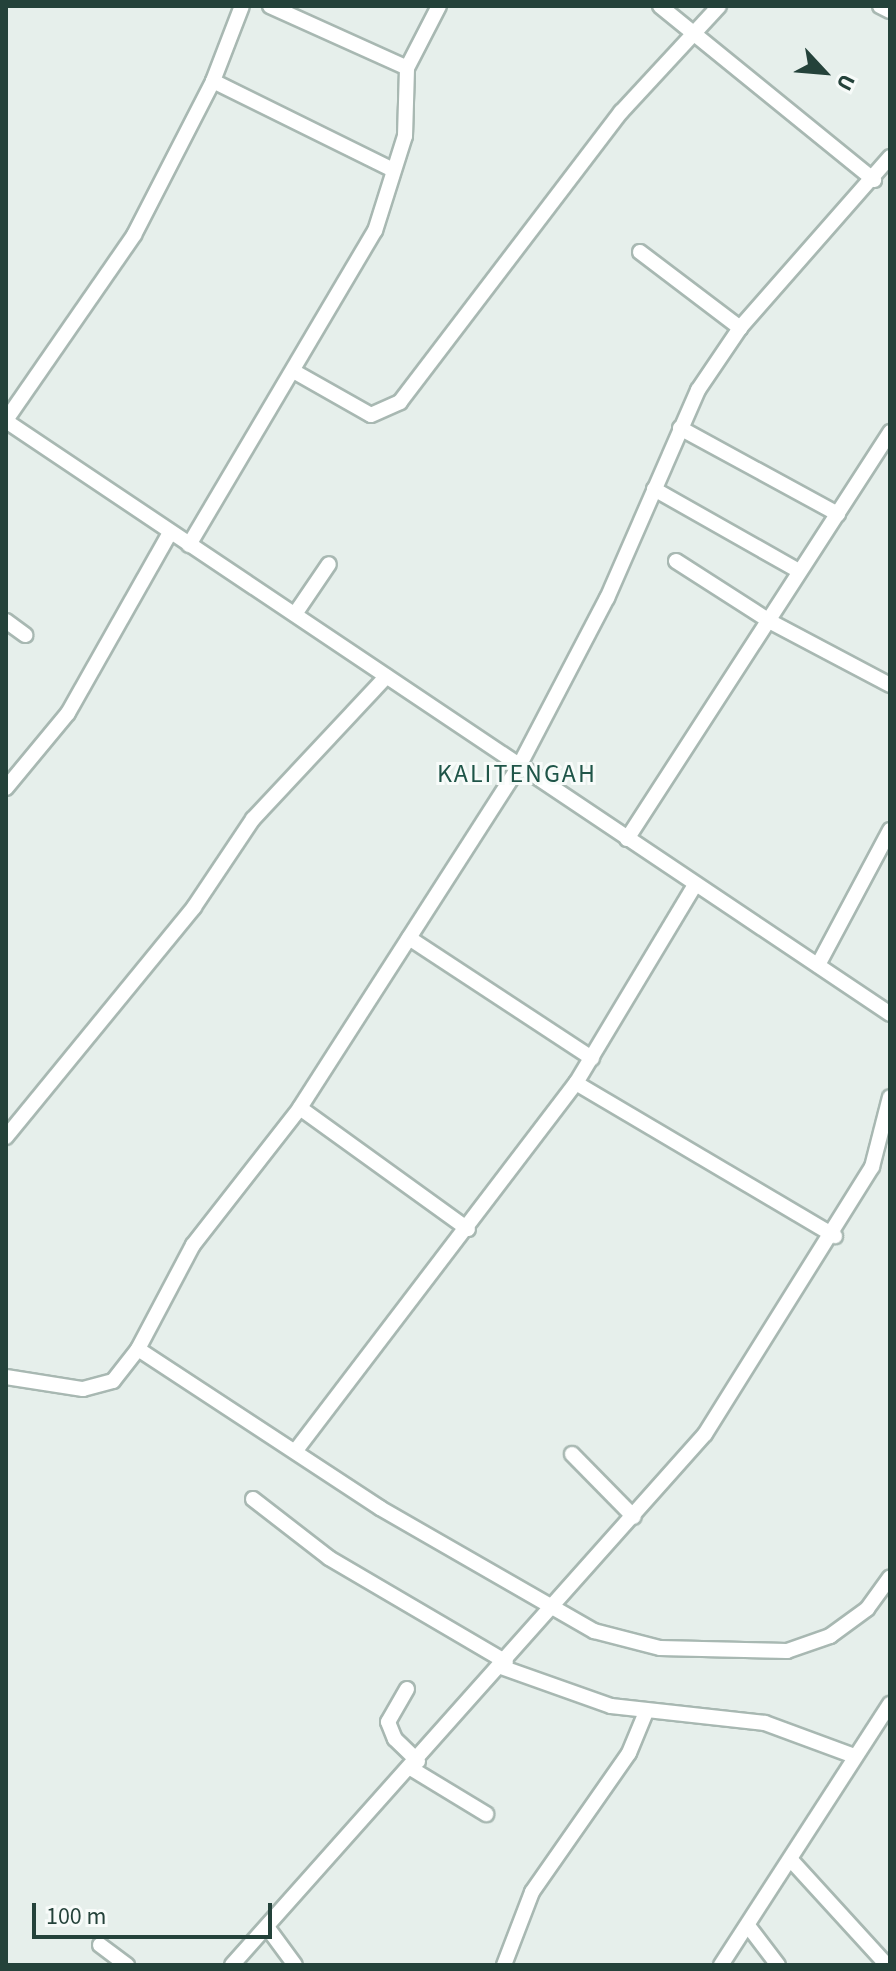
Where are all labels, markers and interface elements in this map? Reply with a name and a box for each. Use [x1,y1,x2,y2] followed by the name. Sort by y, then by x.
[784,32,864,112] north arrow
[828,69,863,96] text: U
[437,758,597,790] district label: KALITENGAH
[36,1887,276,1937] scale bar
[46,1899,106,1934] text: 100 m

